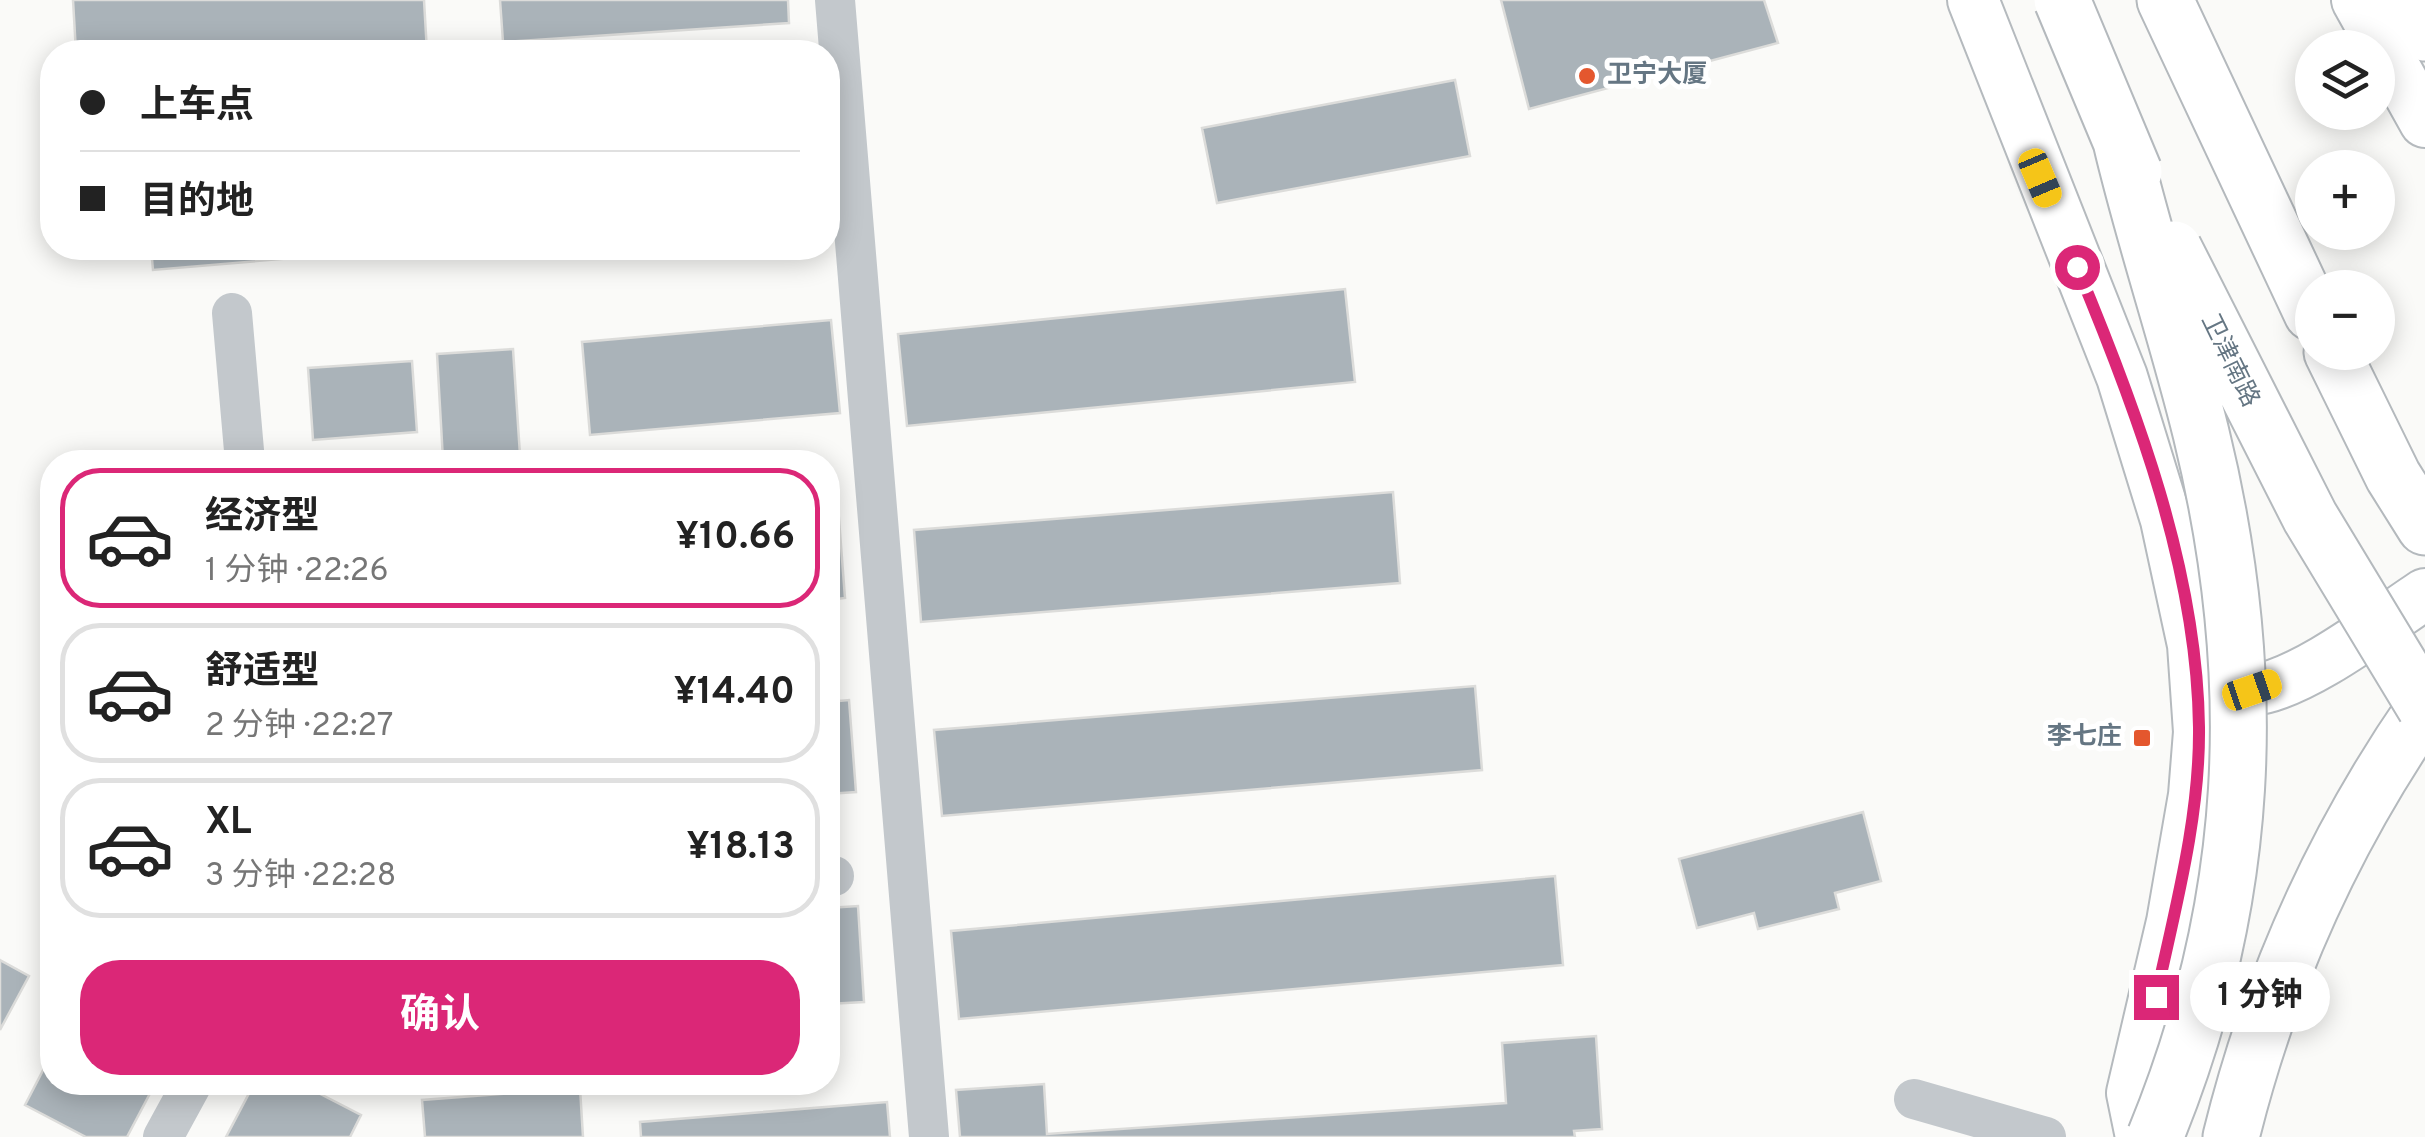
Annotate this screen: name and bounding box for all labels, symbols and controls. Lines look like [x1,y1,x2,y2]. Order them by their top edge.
map controls [2295,30,2395,370]
button: layers [2295,30,2395,130]
place label: 卫宁大厦 [1607,60,1707,92]
marker: 卫宁大厦 [1576,65,1598,87]
text: 上车点 [140,83,254,132]
car [2014,145,2066,211]
button: + [2295,150,2395,250]
text: 目的地 [140,179,254,228]
route start [2055,245,2100,290]
button: − [2295,270,2395,370]
street label: 卫津南路 [2193,309,2265,413]
icon: car [85,493,175,583]
text: 经济型 [205,494,319,543]
text: ¥10.66 [676,514,795,563]
text: 1 分钟 · 22:26 [205,552,389,592]
icon: car [85,648,175,738]
text: 舒适型 [205,649,319,698]
car [2219,666,2285,714]
text: ¥14.40 [674,669,795,718]
text: 2 分钟 · 22:27 [205,707,393,747]
place label: 李七庄 [2047,722,2122,754]
marker: 李七庄 [2131,727,2153,749]
text: XL [205,799,252,848]
icon: car [85,803,175,893]
text: ¥18.13 [686,824,795,873]
text: 3 分钟 · 22:28 [205,857,396,897]
button: 确认 [80,960,800,1075]
callout: 1 分钟 [2191,962,2331,1032]
route end [2134,975,2179,1020]
text: 1 分钟 [2218,977,2302,1017]

